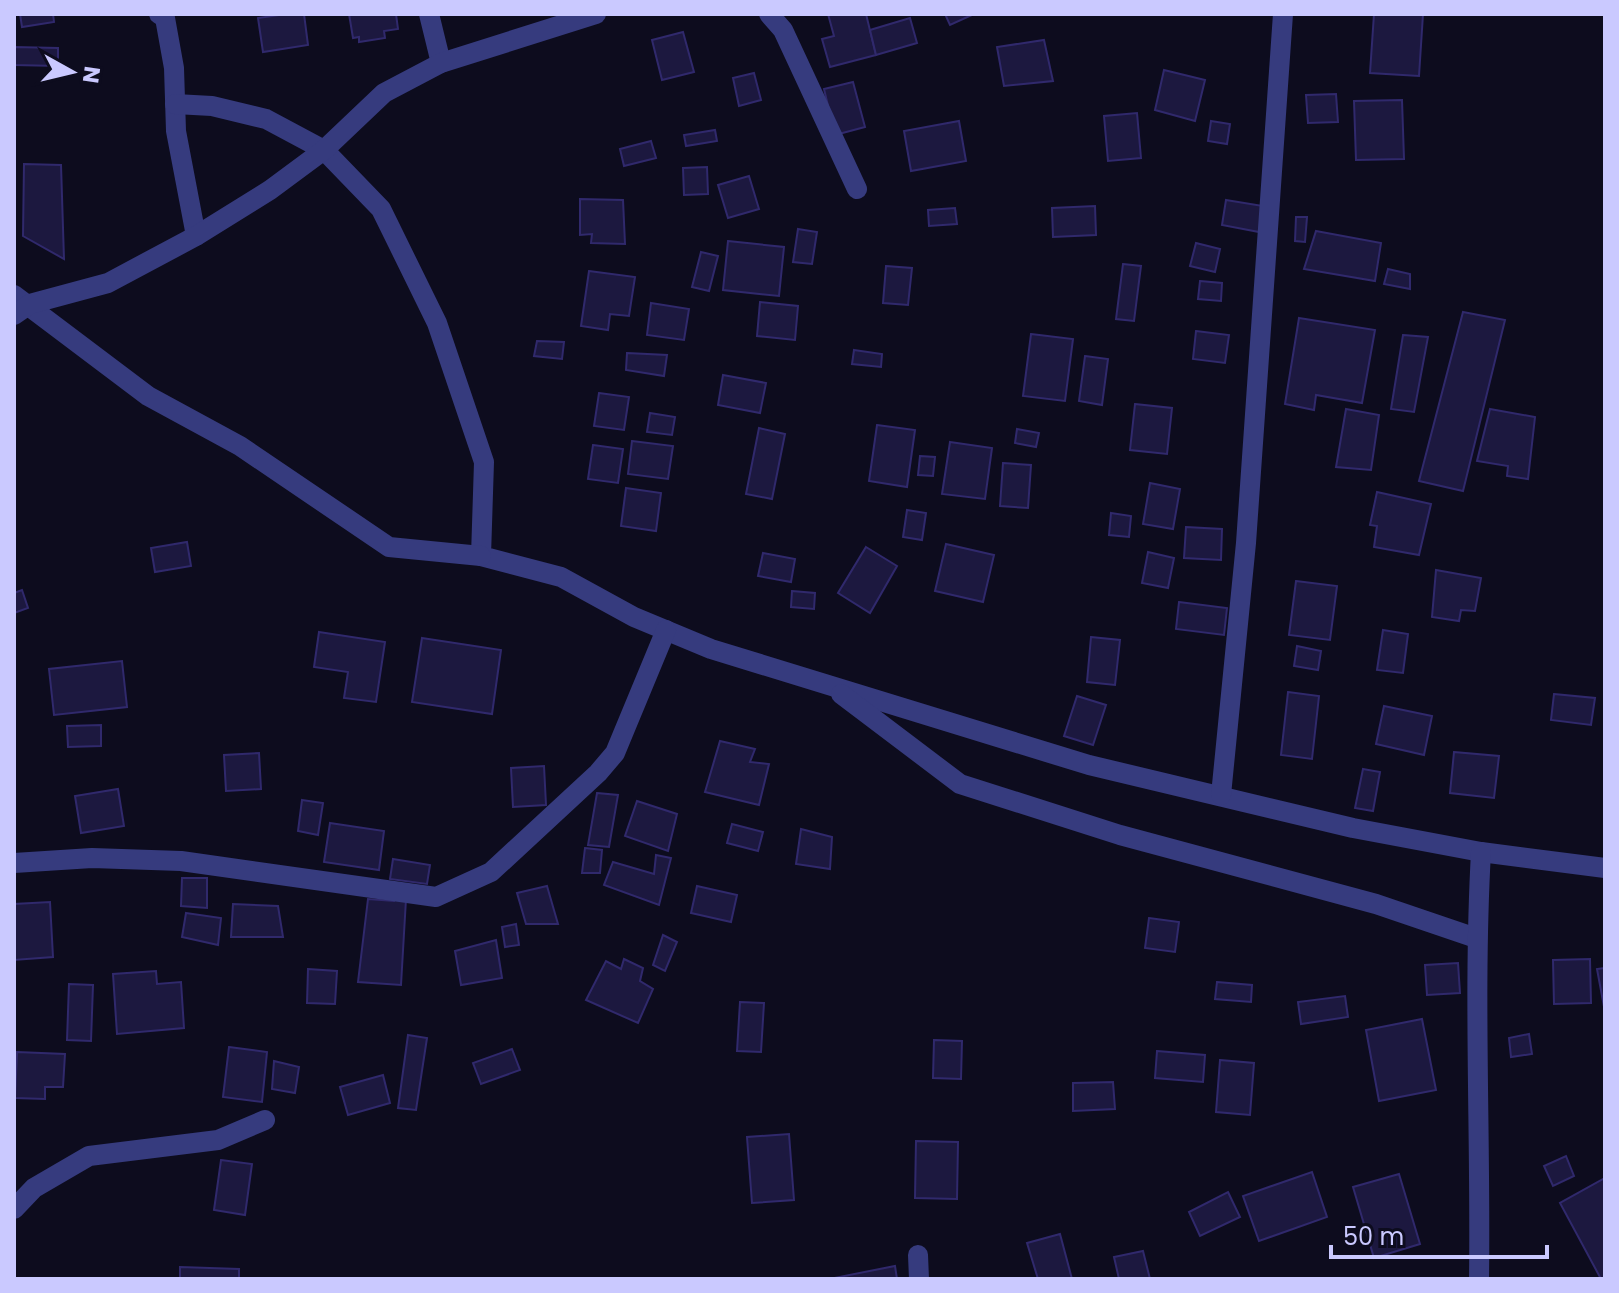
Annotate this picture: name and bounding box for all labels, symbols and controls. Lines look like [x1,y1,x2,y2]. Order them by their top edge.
north arrow [32,32,112,112]
text: N [75,64,108,85]
scale bar [1331,1209,1547,1259]
text: 50 m [1343,1220,1404,1253]

